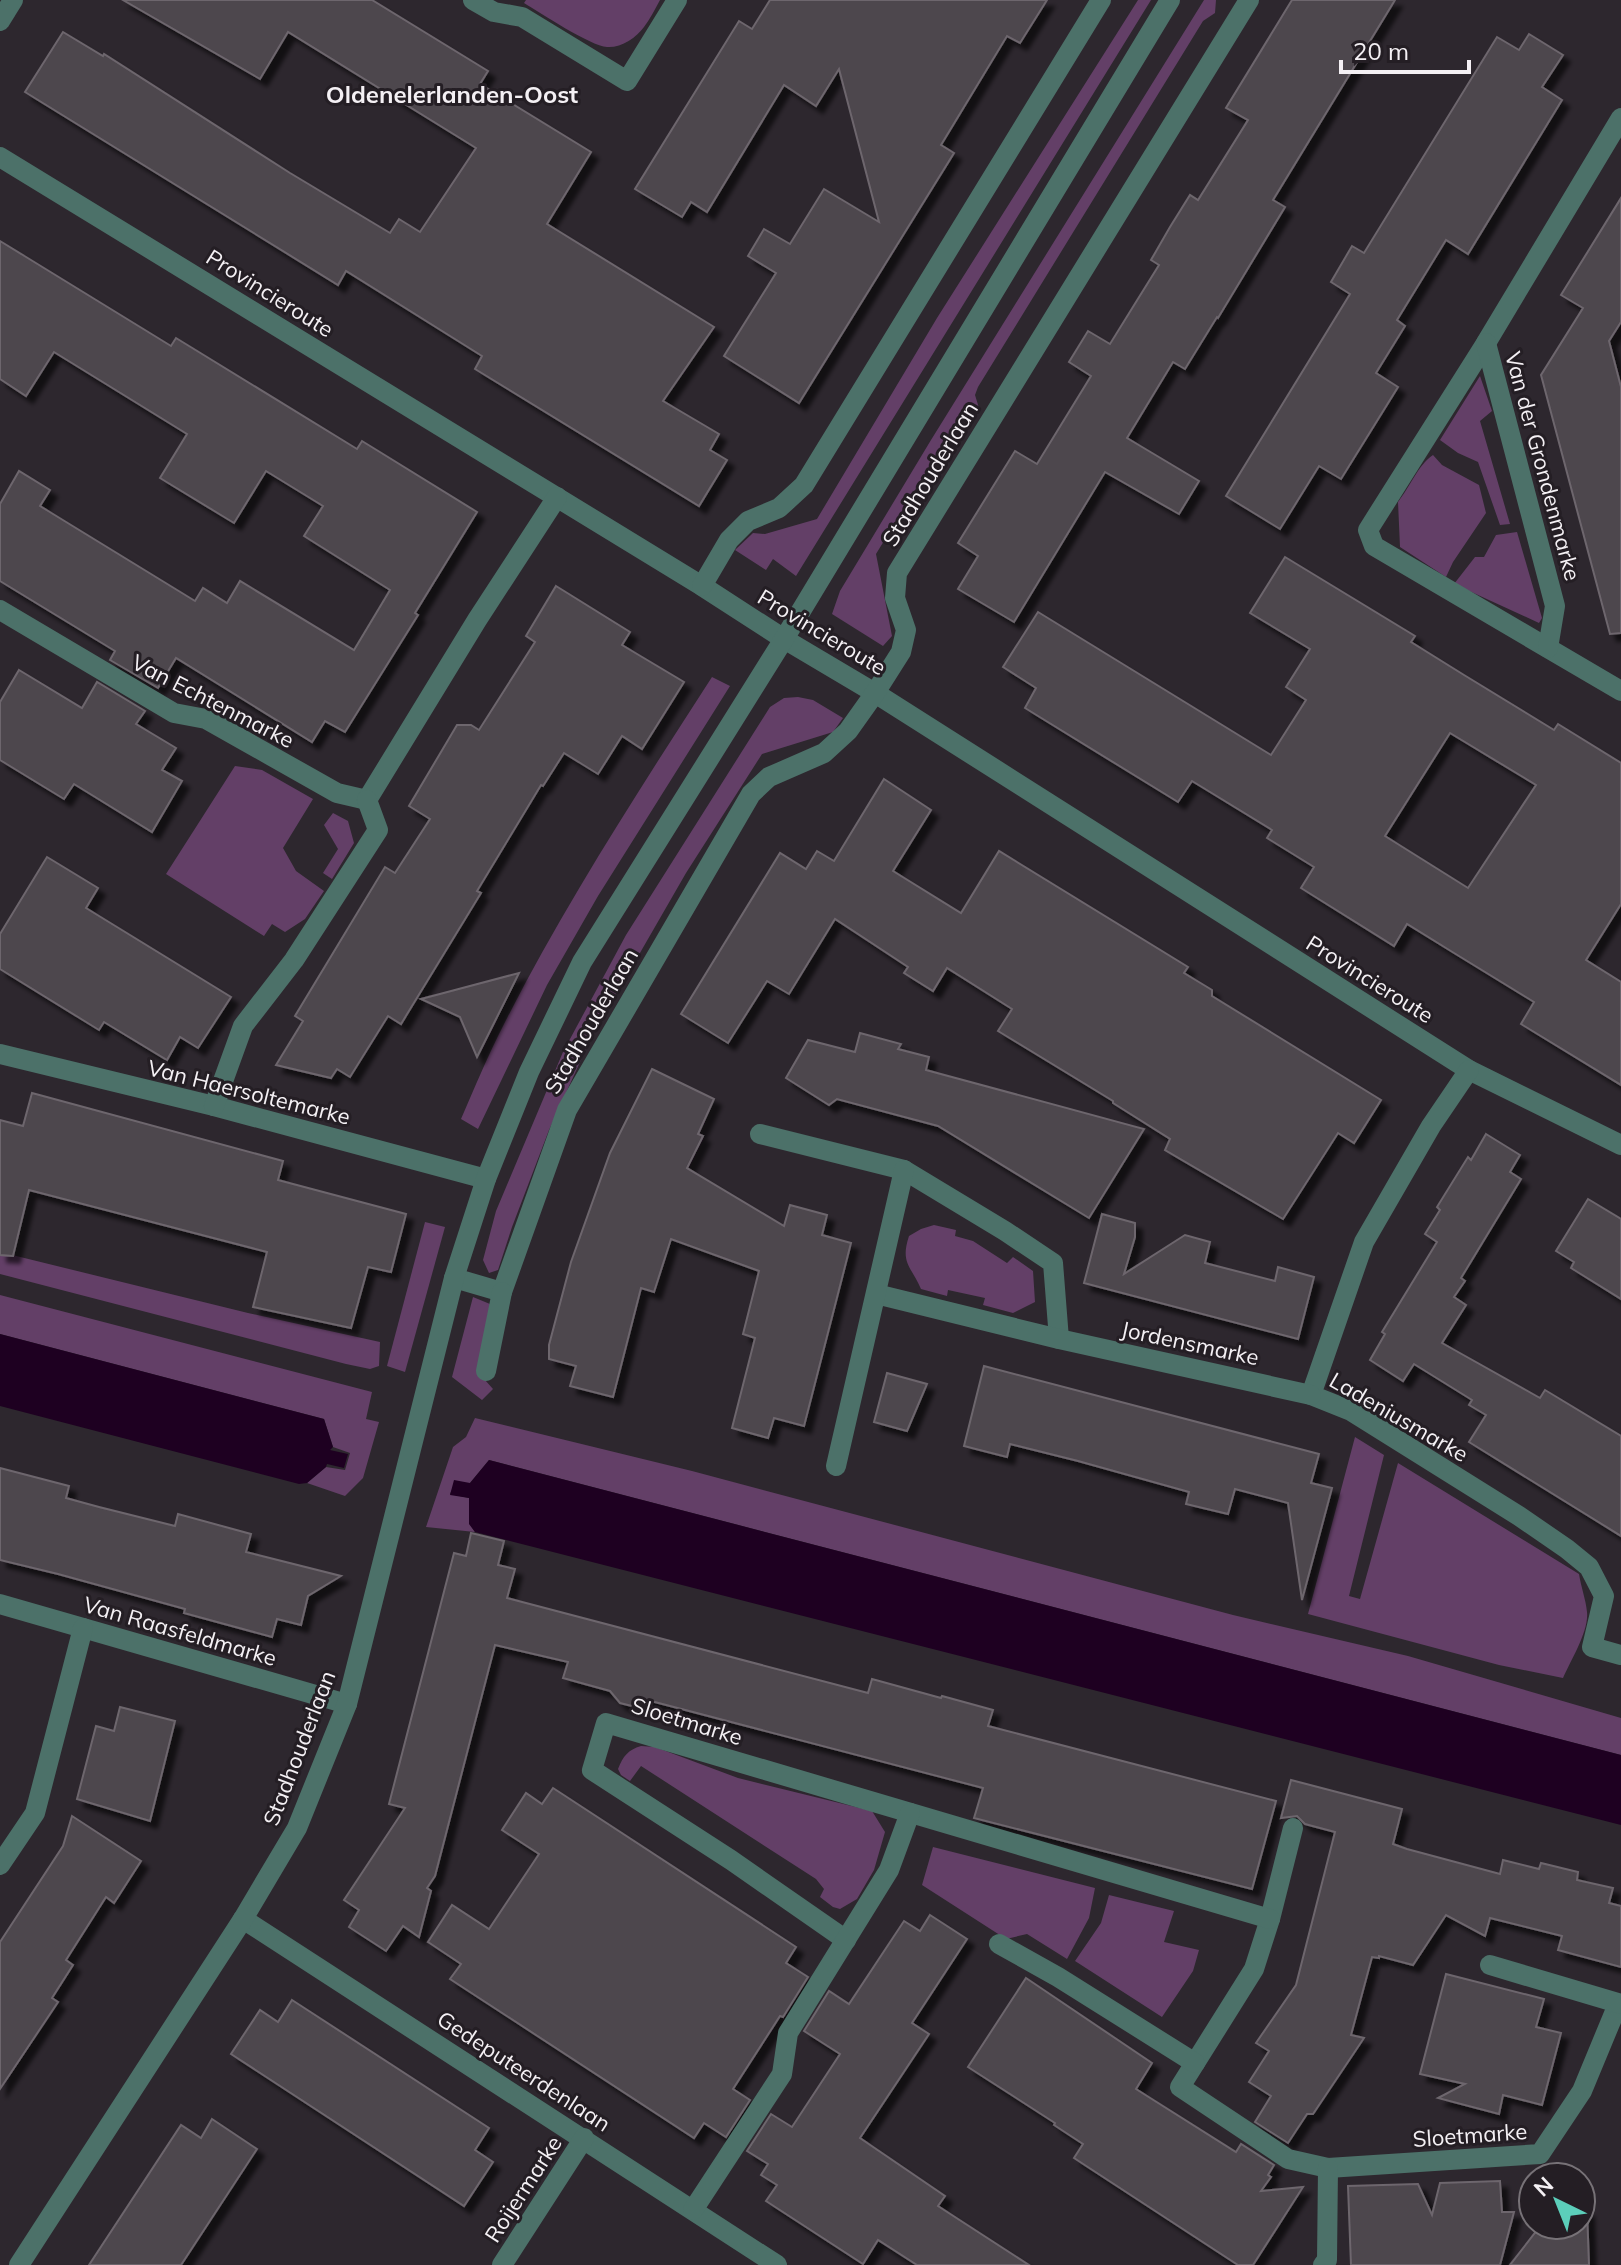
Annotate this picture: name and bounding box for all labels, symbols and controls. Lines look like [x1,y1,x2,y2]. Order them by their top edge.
scale bar [1341,24,1469,74]
text: 20 m [1353,36,1409,66]
district label: Oldenelerlanden-Oost [326,79,578,109]
street label: Provincieroute [201,243,339,343]
street label: Van der Grondenmarke [1499,348,1587,584]
street label: Stadhouderlaan [876,397,984,551]
street label: Provincieroute [753,583,891,681]
street label: Van Echtenmarke [127,648,299,754]
street label: Provincieroute [1301,929,1439,1029]
street label: Stadhouderlaan [538,943,644,1099]
street label: Van Haersoltemarke [145,1053,353,1131]
street label: Jordensmarke [1119,1315,1261,1371]
street label: Ladeniusmarke [1325,1366,1473,1468]
street label: Van Raasfeldmarke [80,1590,280,1672]
street label: Stadhouderlaan [257,1667,341,1829]
street label: Sloetmarke [628,1691,746,1751]
street label: Gedeputeerdenlaan [432,2005,616,2137]
street label: Sloetmarke [1412,2117,1528,2153]
street label: Roijermarke [478,2130,568,2248]
north arrow [1517,2161,1597,2241]
text: N [1528,2170,1559,2202]

